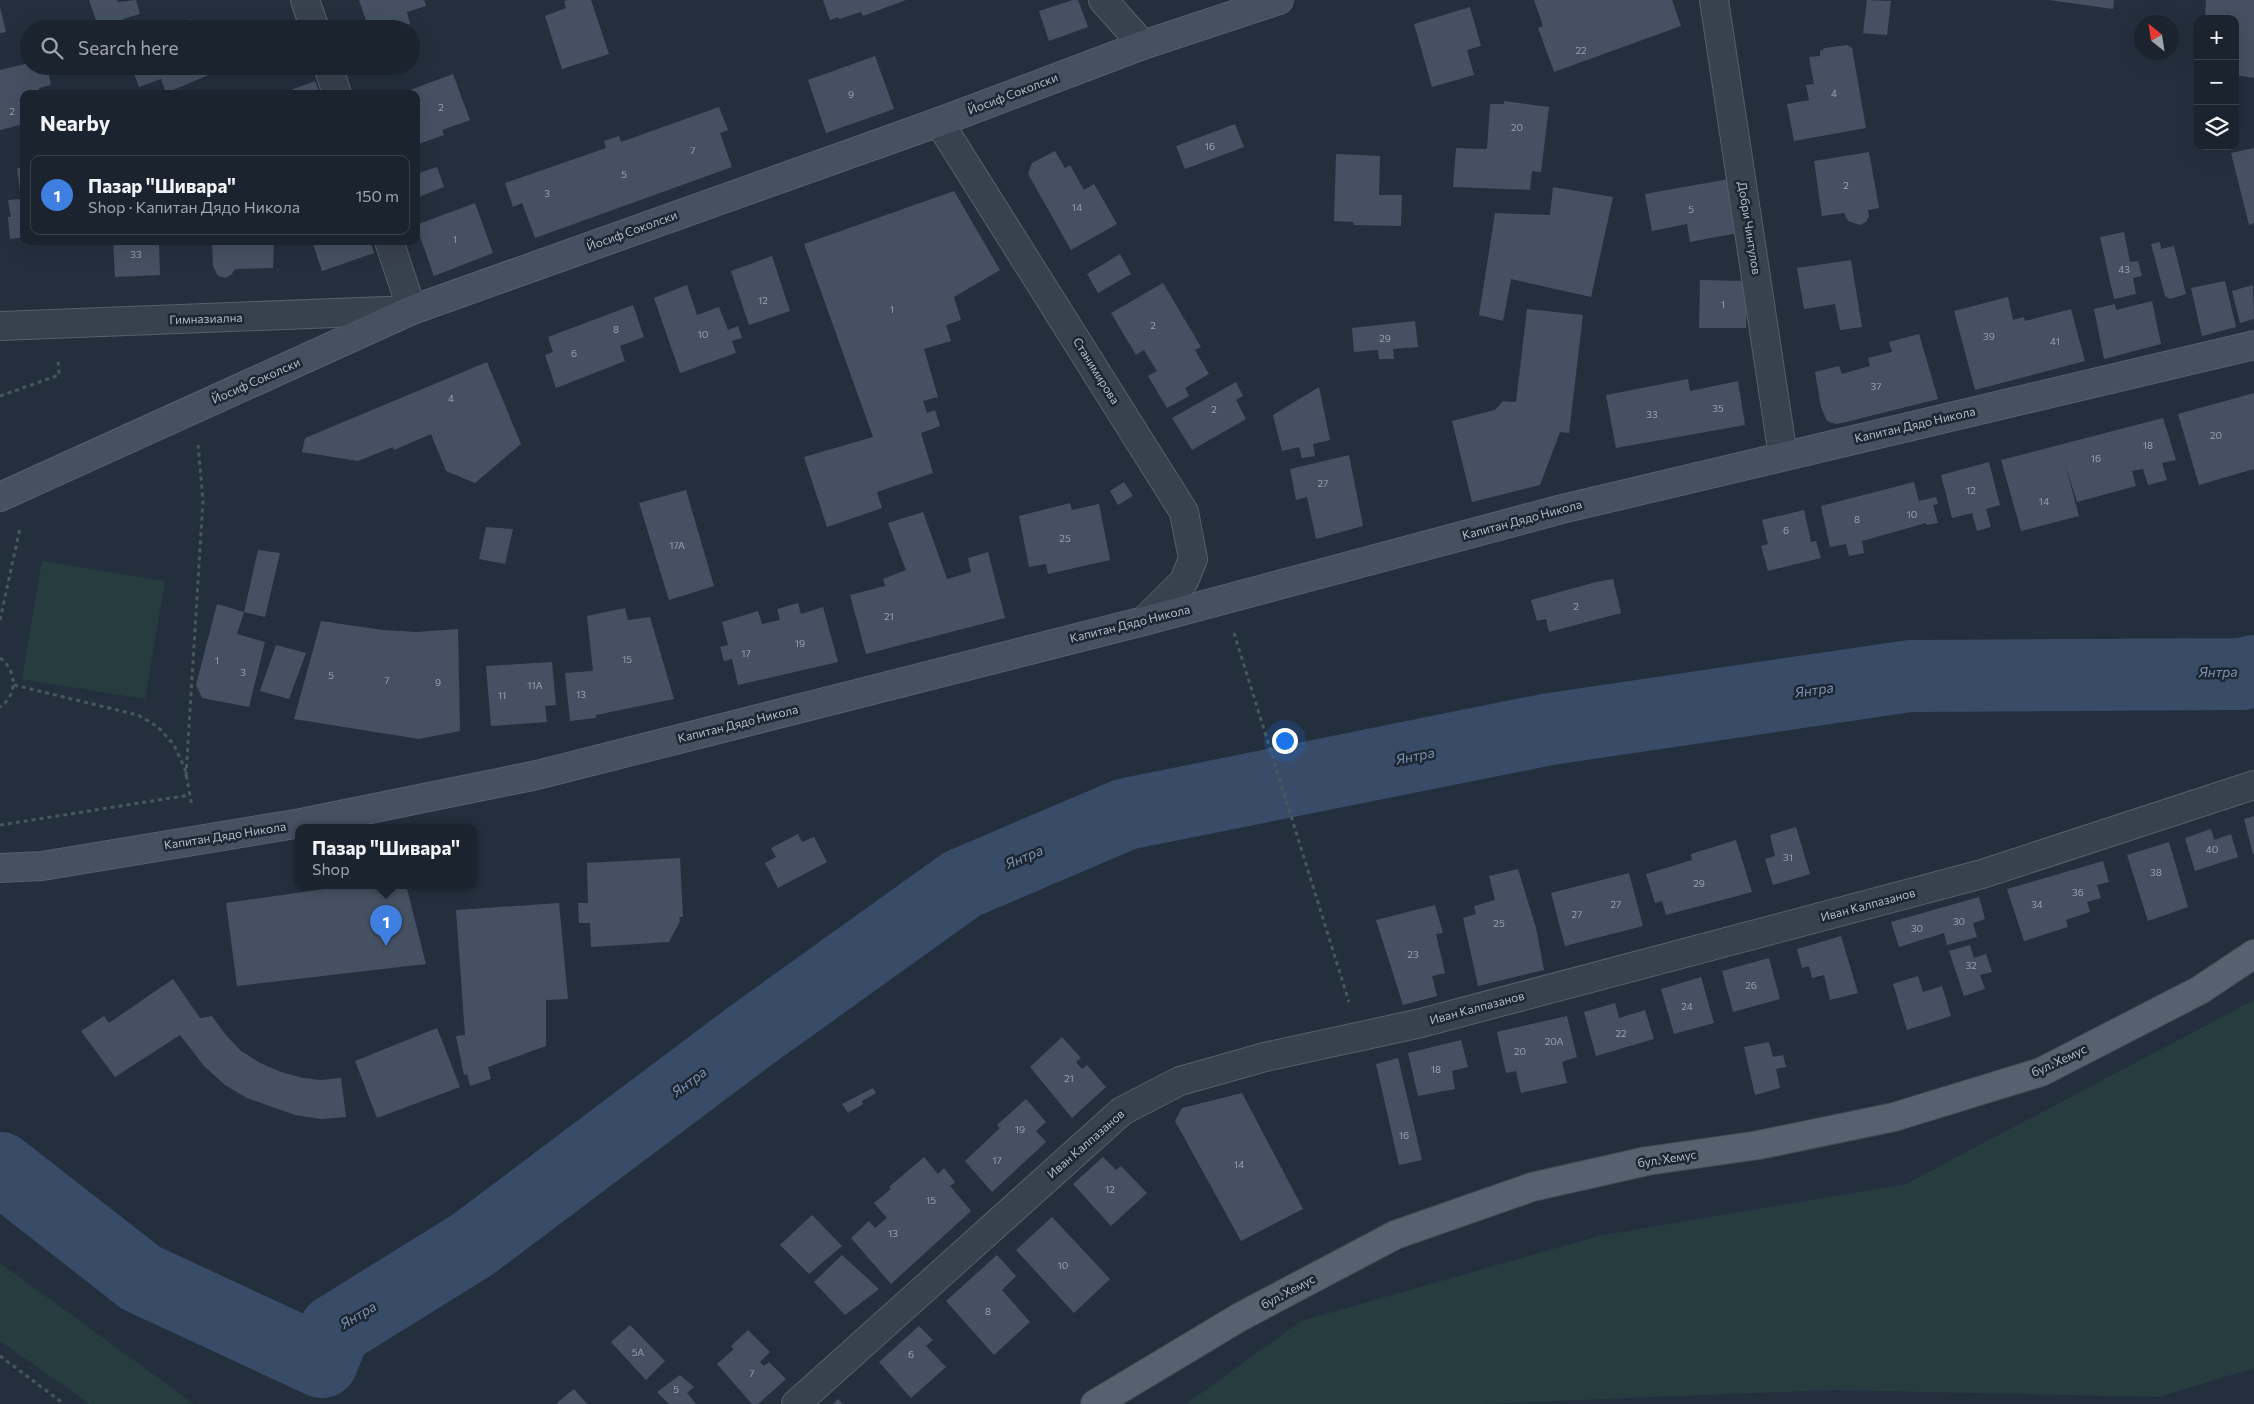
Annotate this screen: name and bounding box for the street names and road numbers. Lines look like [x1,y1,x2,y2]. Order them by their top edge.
street label: Йосиф Соколски [966,69,1060,117]
street label: Добри Чинтулов [1736,180,1764,275]
street label: Йосиф Соколски [584,207,679,253]
street label: Гимназиална [169,310,243,326]
street label: Станимирова [1071,335,1123,406]
street label: Йосиф Соколски [209,354,302,406]
street label: Капитан Дядо Никола [1853,403,1976,445]
street label: Капитан Дядо Никола [1460,496,1583,542]
street label: Капитан Дядо Никола [1068,601,1191,645]
street label: Капитан Дядо Никола [676,701,799,745]
street label: Капитан Дядо Никола [163,818,287,852]
street label: Иван Калпазанов [1819,885,1917,923]
street label: Иван Калпазанов [1428,988,1526,1026]
street label: бул. Хемус [2029,1041,2089,1079]
street label: Иван Калпазанов [1044,1106,1127,1180]
street label: бул. Хемус [1636,1146,1697,1170]
street label: бул. Хемус [1258,1271,1317,1311]

